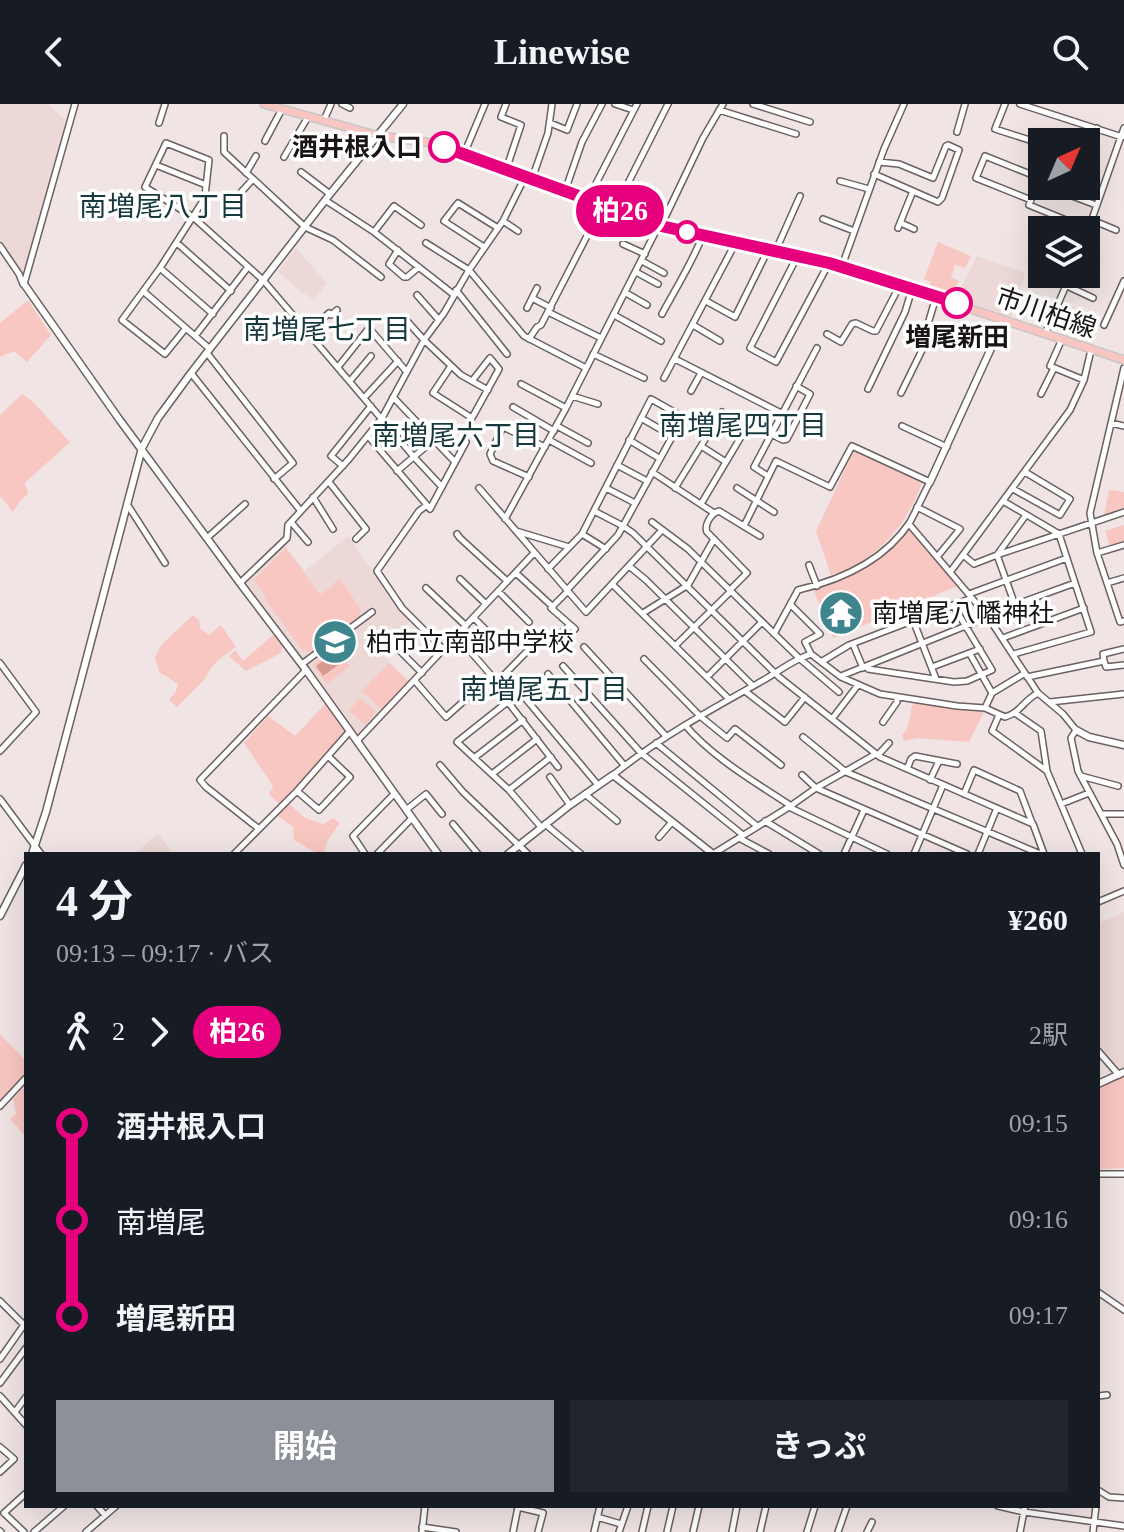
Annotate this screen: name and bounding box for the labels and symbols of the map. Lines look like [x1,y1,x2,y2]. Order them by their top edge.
north arrow [1028,128,1100,200]
marker: 酒井根入口 [429,132,459,162]
place label: 酒井根入口 [292,133,422,162]
line badge: 柏26 [574,185,666,237]
district label: 南増尾八丁目 [79,191,247,222]
unlabelled marker [676,221,698,243]
street label: 市川柏線 [992,282,1100,344]
marker: 増尾新田 [942,288,972,318]
district label: 南増尾七丁目 [243,314,411,345]
place label: 増尾新田 [905,323,1009,352]
district label: 南増尾四丁目 [659,410,827,441]
district label: 南増尾六丁目 [372,420,540,451]
temple icon: 南増尾八幡神社 [817,589,865,637]
place label: 南増尾八幡神社 [872,599,1054,628]
school or university icon: 柏市立南部中学校 [311,618,359,666]
place label: 柏市立南部中学校 [366,628,574,657]
district label: 南増尾五丁目 [460,674,628,705]

